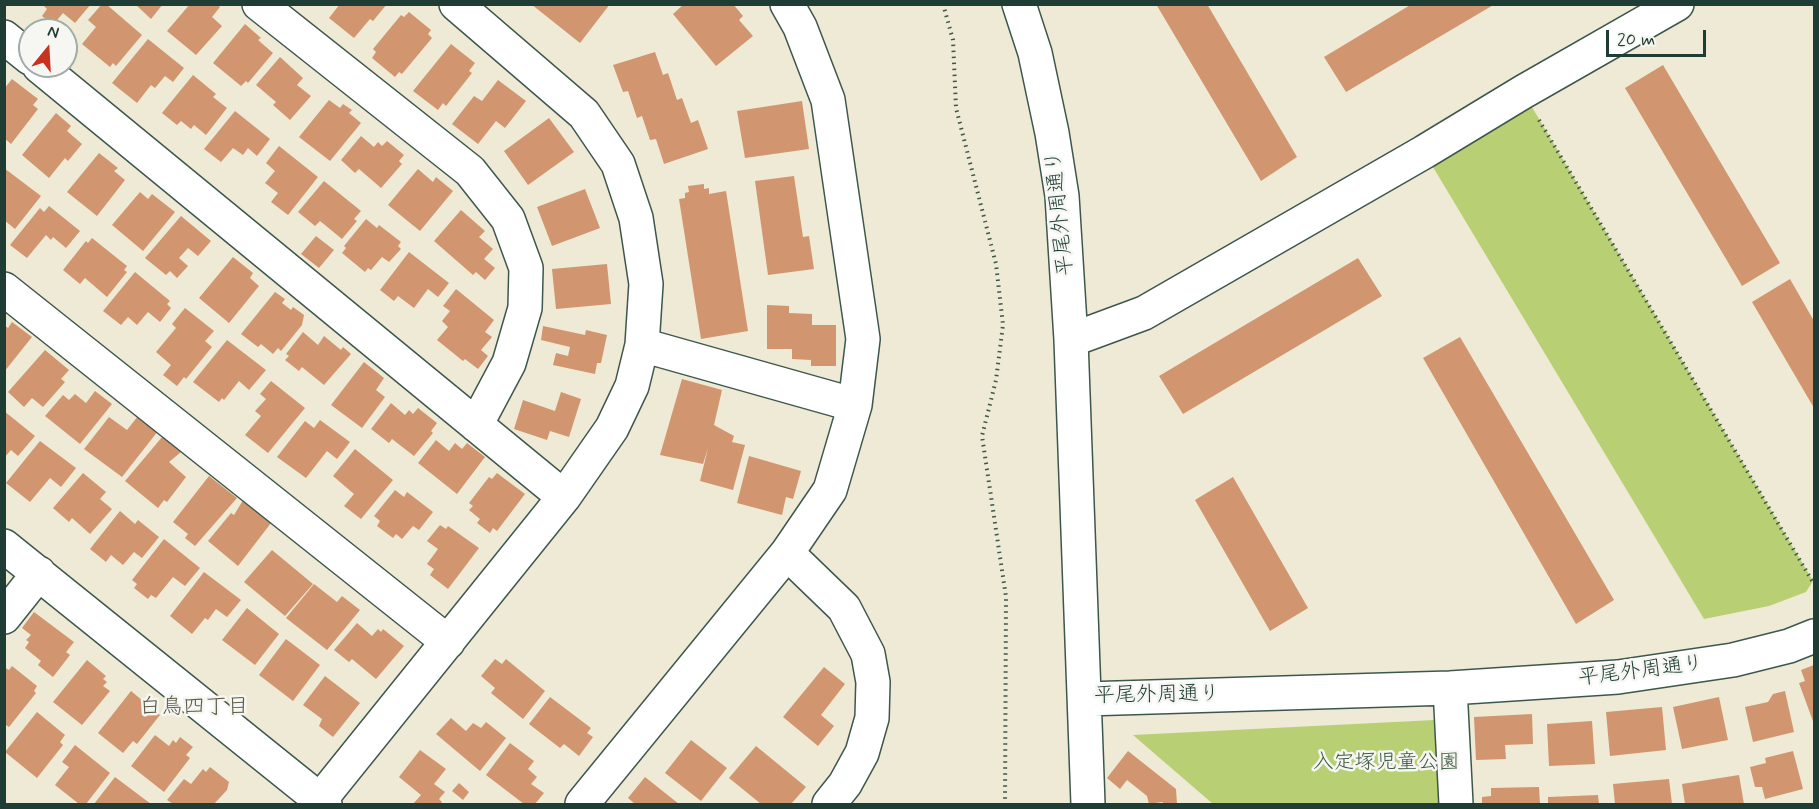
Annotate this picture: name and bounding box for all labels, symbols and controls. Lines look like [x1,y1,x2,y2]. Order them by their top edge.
north arrow [18,18,78,78]
scale bar [1609,18,1710,56]
text: N [45,21,61,44]
text: 20 m [1617,28,1655,52]
street label: 平尾外周通り [1042,149,1080,277]
street label: 平尾外周通り [1577,652,1705,692]
street label: 平尾外周通り [1094,682,1220,710]
district label: 白鳥四丁目 [139,695,249,721]
park label: 入定塚児童公園 [1313,751,1459,777]

